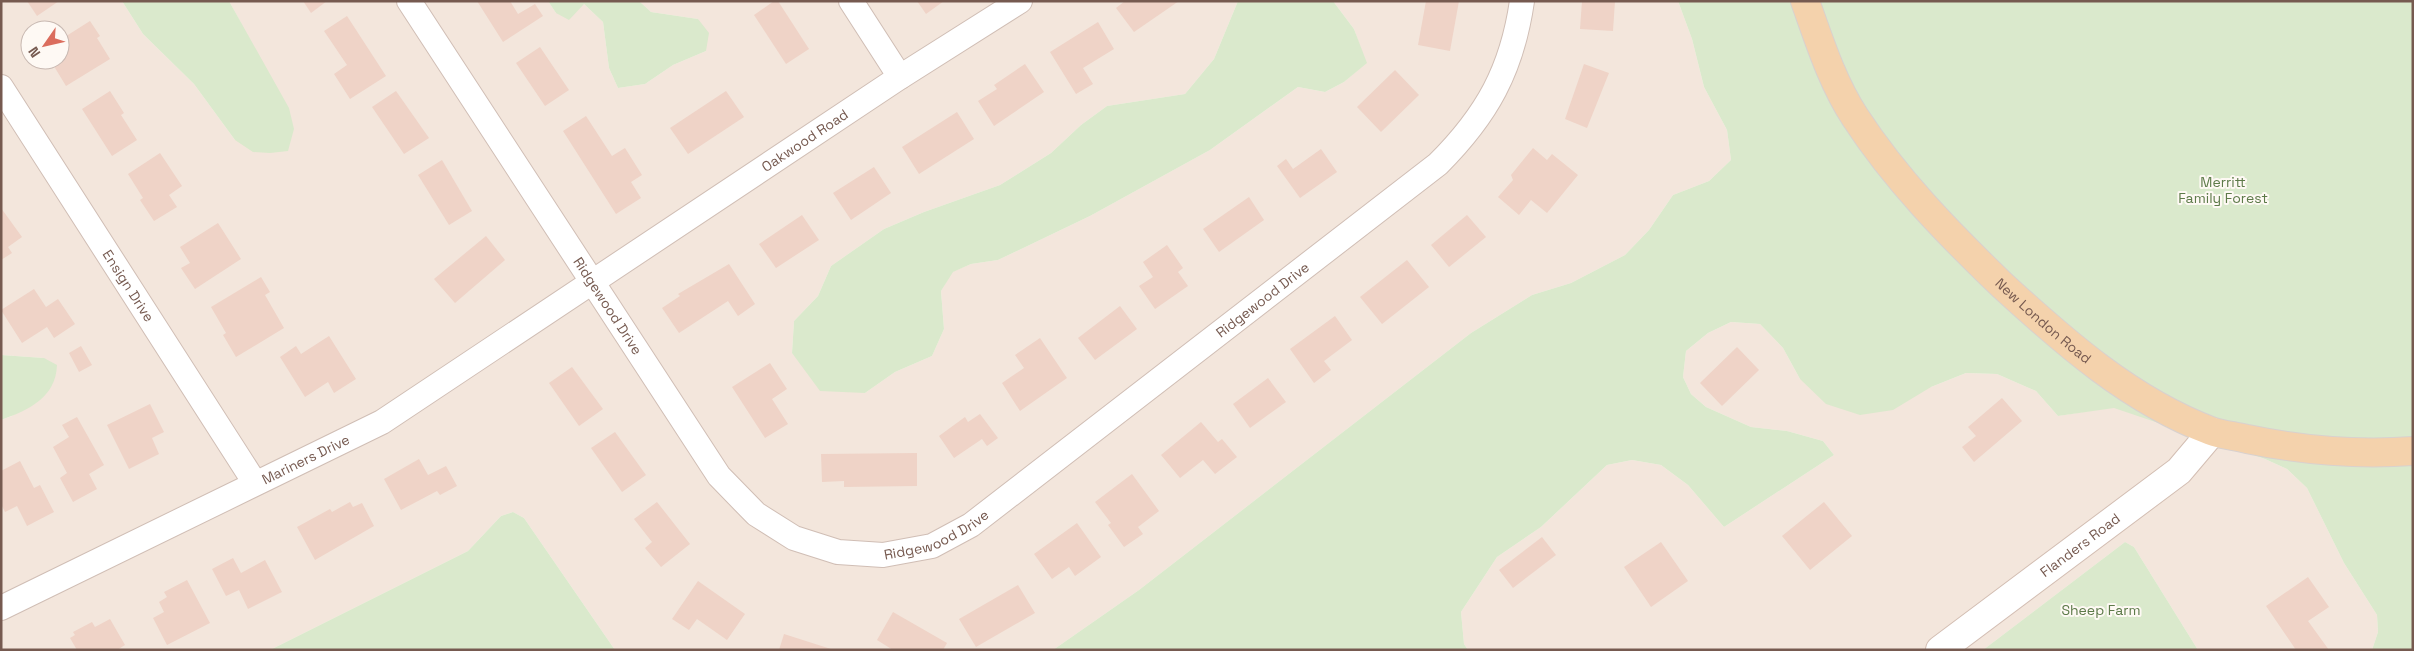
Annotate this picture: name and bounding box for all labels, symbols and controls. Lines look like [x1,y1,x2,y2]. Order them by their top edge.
north arrow [20,20,70,70]
text: N [24,43,44,61]
street label: Oakwood Road [758,105,852,176]
park label: Merritt Family Forest [2178,173,2268,207]
street label: Ensign Drive [99,246,158,325]
street label: Ridgewood Drive [570,254,646,358]
street label: Ridgewood Drive [1212,258,1313,341]
street label: New London Road [1991,274,2095,367]
street label: Mariners Drive [259,430,353,488]
street label: Ridgewood Drive [882,506,992,564]
street label: Flanders Road [2036,509,2124,581]
park label: Sheep Farm [2061,601,2141,619]

